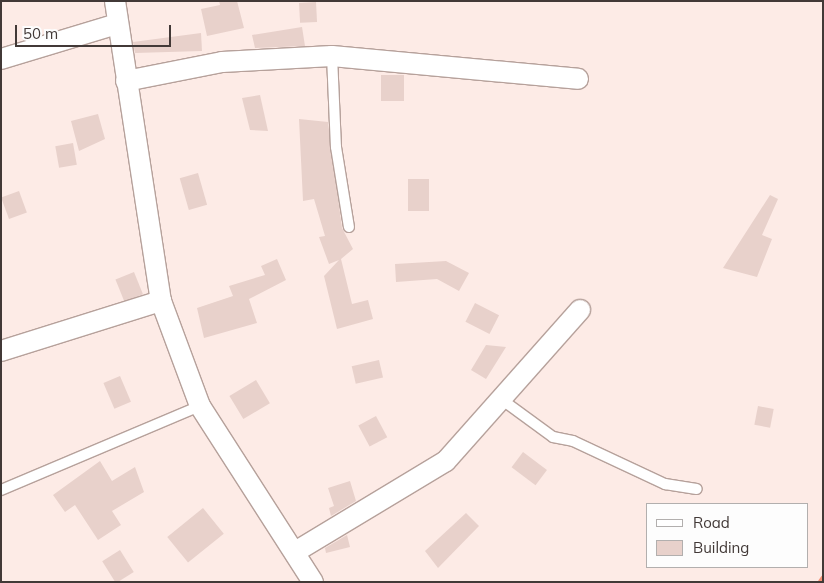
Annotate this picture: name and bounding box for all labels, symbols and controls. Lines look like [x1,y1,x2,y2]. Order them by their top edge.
scale bar [18,15,174,47]
text: 50 m [23,24,58,43]
legend [646,503,809,568]
text: Road [693,513,730,532]
text: Building [693,538,749,557]

